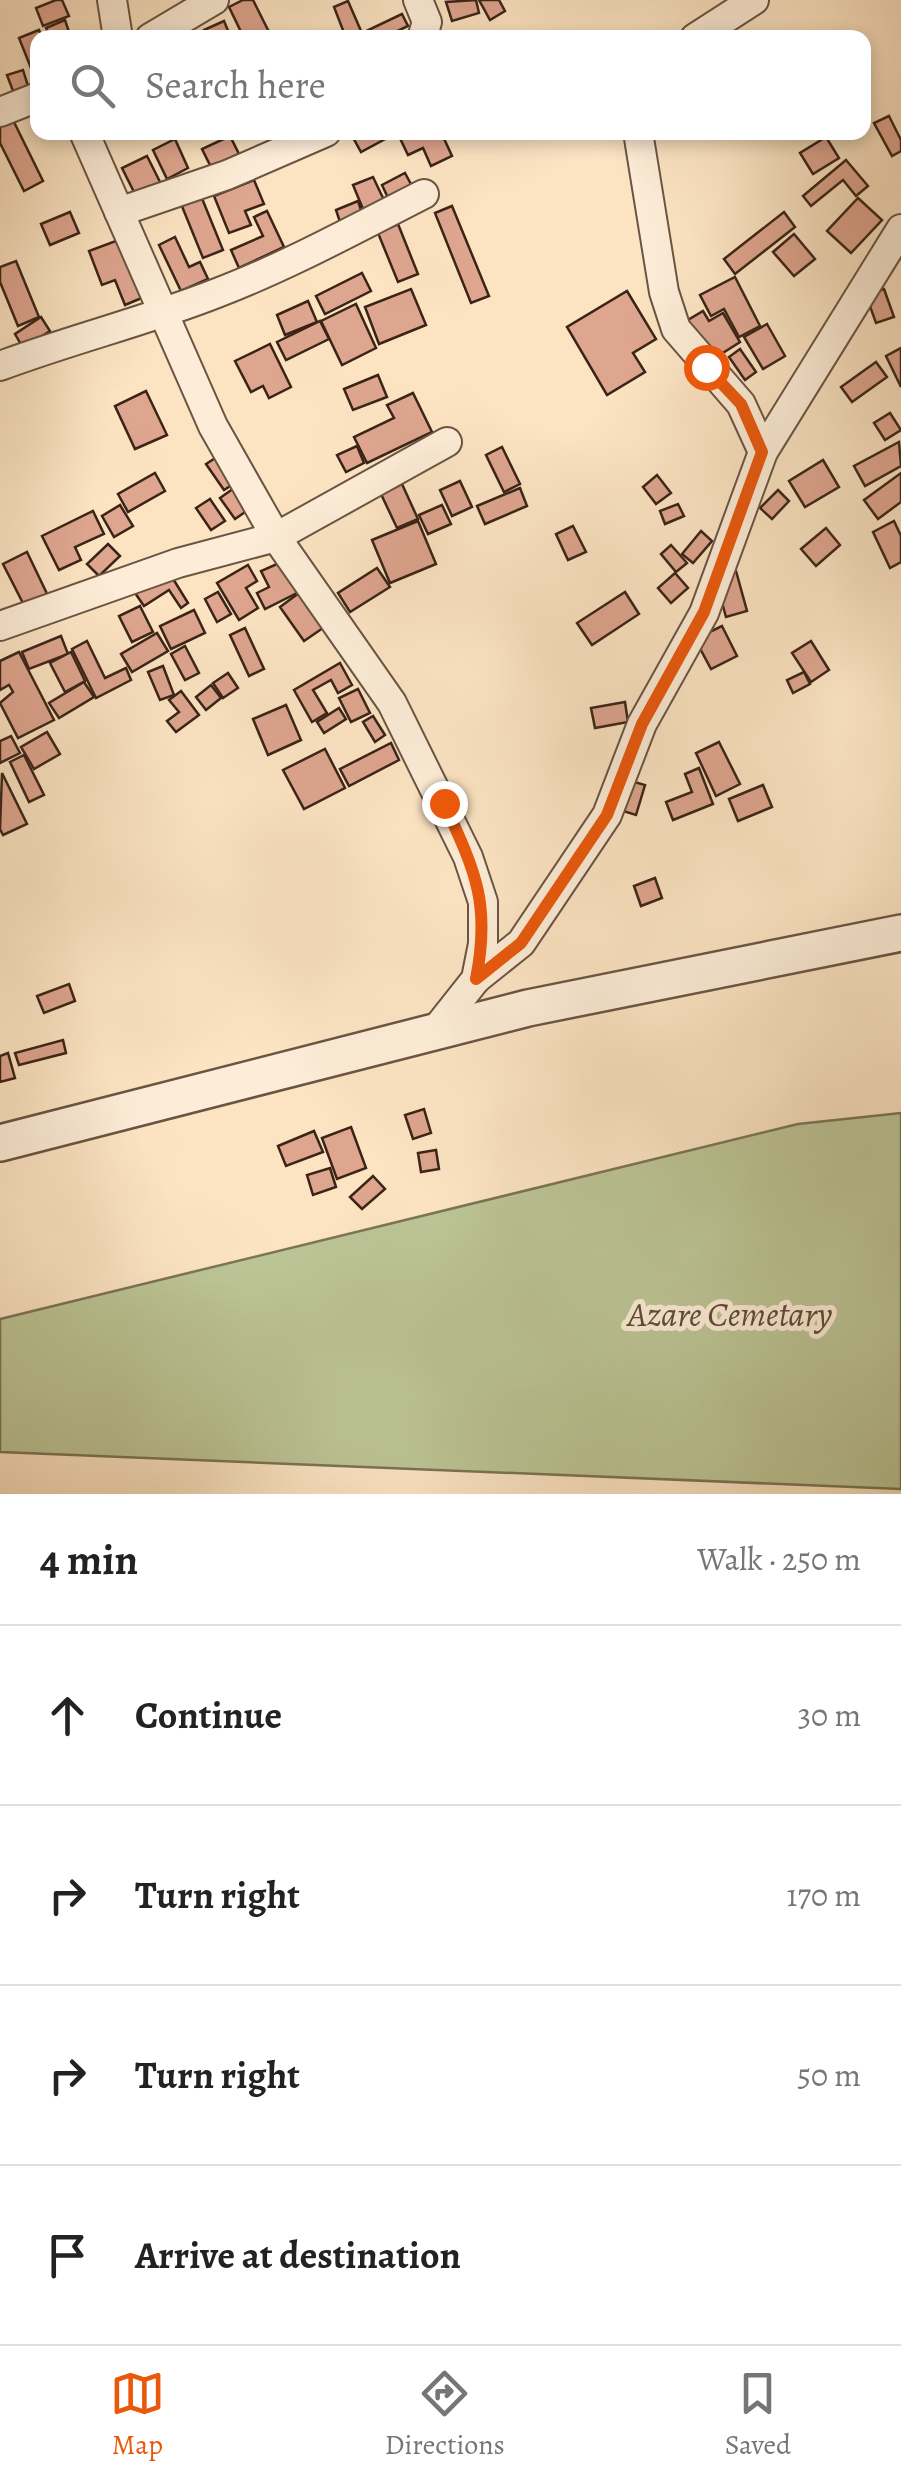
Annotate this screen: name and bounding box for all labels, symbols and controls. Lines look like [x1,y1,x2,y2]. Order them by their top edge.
search box [30,30,871,140]
icon: search [65,58,120,113]
text: Search here [145,59,326,111]
route start [684,345,730,391]
route end [422,781,468,827]
park label: Azare Cemetary [626,1290,832,1338]
text: 4 min [40,1531,138,1588]
text: Walk · 250 m [697,1537,861,1581]
icon: ahead [40,1688,95,1743]
text: Continue [135,1689,282,1741]
text: 30 m [798,1693,861,1737]
icon: right [40,1868,95,1923]
text: Turn right [135,1869,300,1921]
text: 170 m [787,1873,861,1917]
icon: right [40,2048,95,2103]
text: Turn right [135,2049,300,2101]
text: 50 m [797,2053,861,2097]
icon: arrive [40,2228,95,2283]
text: Arrive at destination [135,2229,461,2281]
tab: Map [110,2366,165,2464]
tab: Directions [385,2366,505,2464]
tab: Saved [725,2366,791,2464]

